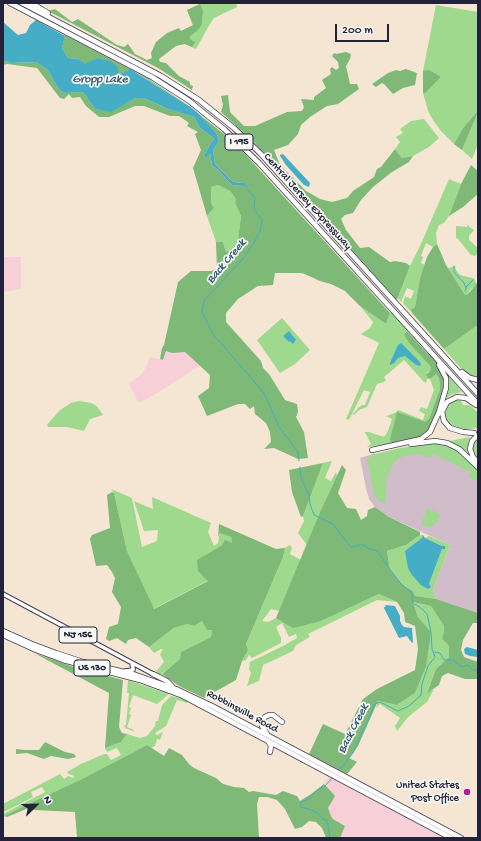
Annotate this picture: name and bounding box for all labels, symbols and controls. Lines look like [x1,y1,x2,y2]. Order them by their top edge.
scale bar [337,16,391,42]
text: 200 m [342,24,373,38]
water label: Gropp Lake [72,73,128,87]
road number: I 195 [225,134,253,150]
street label: Central Jersey Expressway [260,151,354,253]
water label: Back Creek [204,237,250,287]
road number: NJ 156 [59,627,97,643]
road number: US 130 [74,660,110,676]
street label: Robbinsville Road [204,688,280,736]
water label: Back Creek [335,702,373,756]
place label: United States Post Office [396,779,459,805]
north arrow [16,785,56,825]
marker: United States Post Office [462,787,472,797]
text: N [40,795,54,806]

